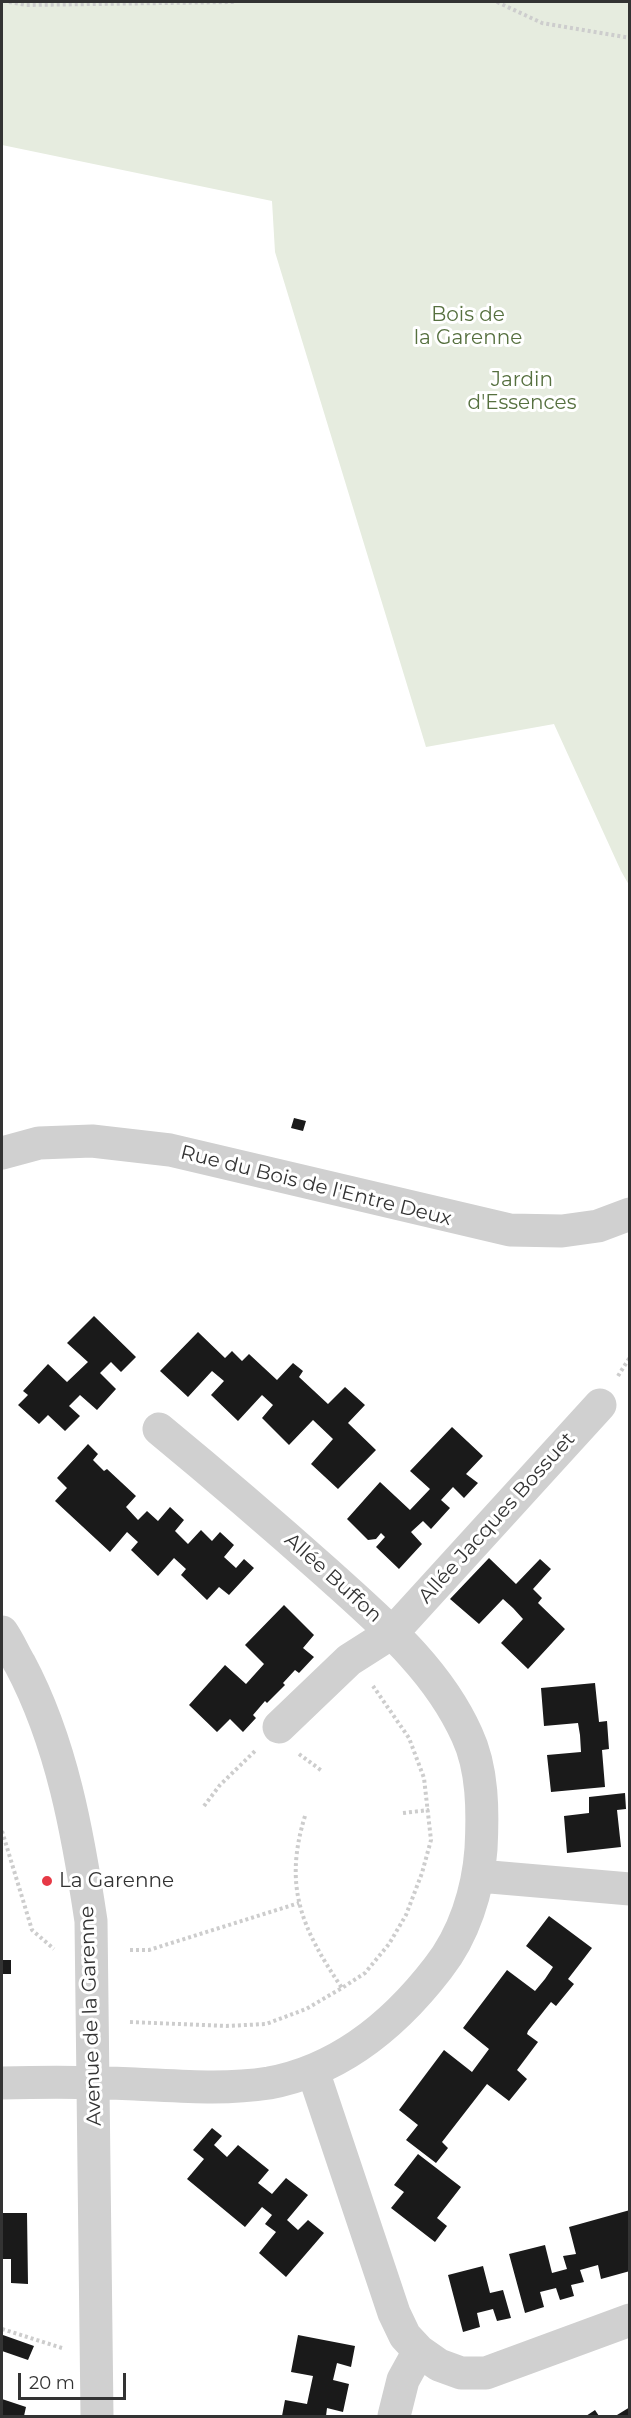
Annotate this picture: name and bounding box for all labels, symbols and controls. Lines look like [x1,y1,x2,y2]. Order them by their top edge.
park label: Bois de la Garenne [414,303,522,350]
park label: Jardin d'Essences [468,368,576,415]
street label: Rue du Bois de l'Entre Deux [178,1141,454,1231]
street label: Allée Jacques Bossuet [414,1427,580,1609]
street label: Allée Buffon [279,1528,387,1628]
place label: La Garenne [59,1869,174,1893]
marker: La Garenne [40,1874,54,1888]
street label: Avenue de la Garenne [75,1906,107,2126]
scale bar [21,2361,129,2399]
text: 20 m [29,2372,75,2394]

